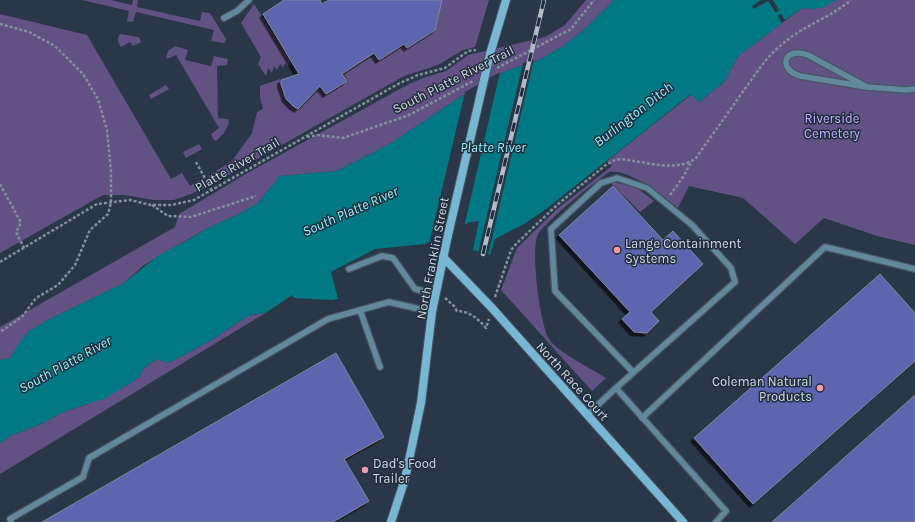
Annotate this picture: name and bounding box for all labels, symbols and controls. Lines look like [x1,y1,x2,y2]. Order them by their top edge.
street label: South Platte River Trail [390,42,516,117]
water label: Burlington Ditch [590,78,676,150]
park label: Riverside Cemetery [804,111,860,141]
street label: Platte River Trail [192,134,282,195]
water label: Platte River [460,139,527,156]
water label: South Platte River [300,182,402,240]
street label: North Franklin Street [413,195,452,321]
place label: Lange Containment Systems [625,236,742,266]
marker: Lange Containment Systems [612,245,622,255]
water label: South Platte River [16,331,115,397]
street label: North Race Court [533,339,612,424]
place label: Coleman Natural Products [712,374,812,404]
marker: Coleman Natural Products [815,383,825,393]
place label: Dad's Food Trailer [373,456,436,486]
marker: Dad's Food Trailer [360,465,370,475]

